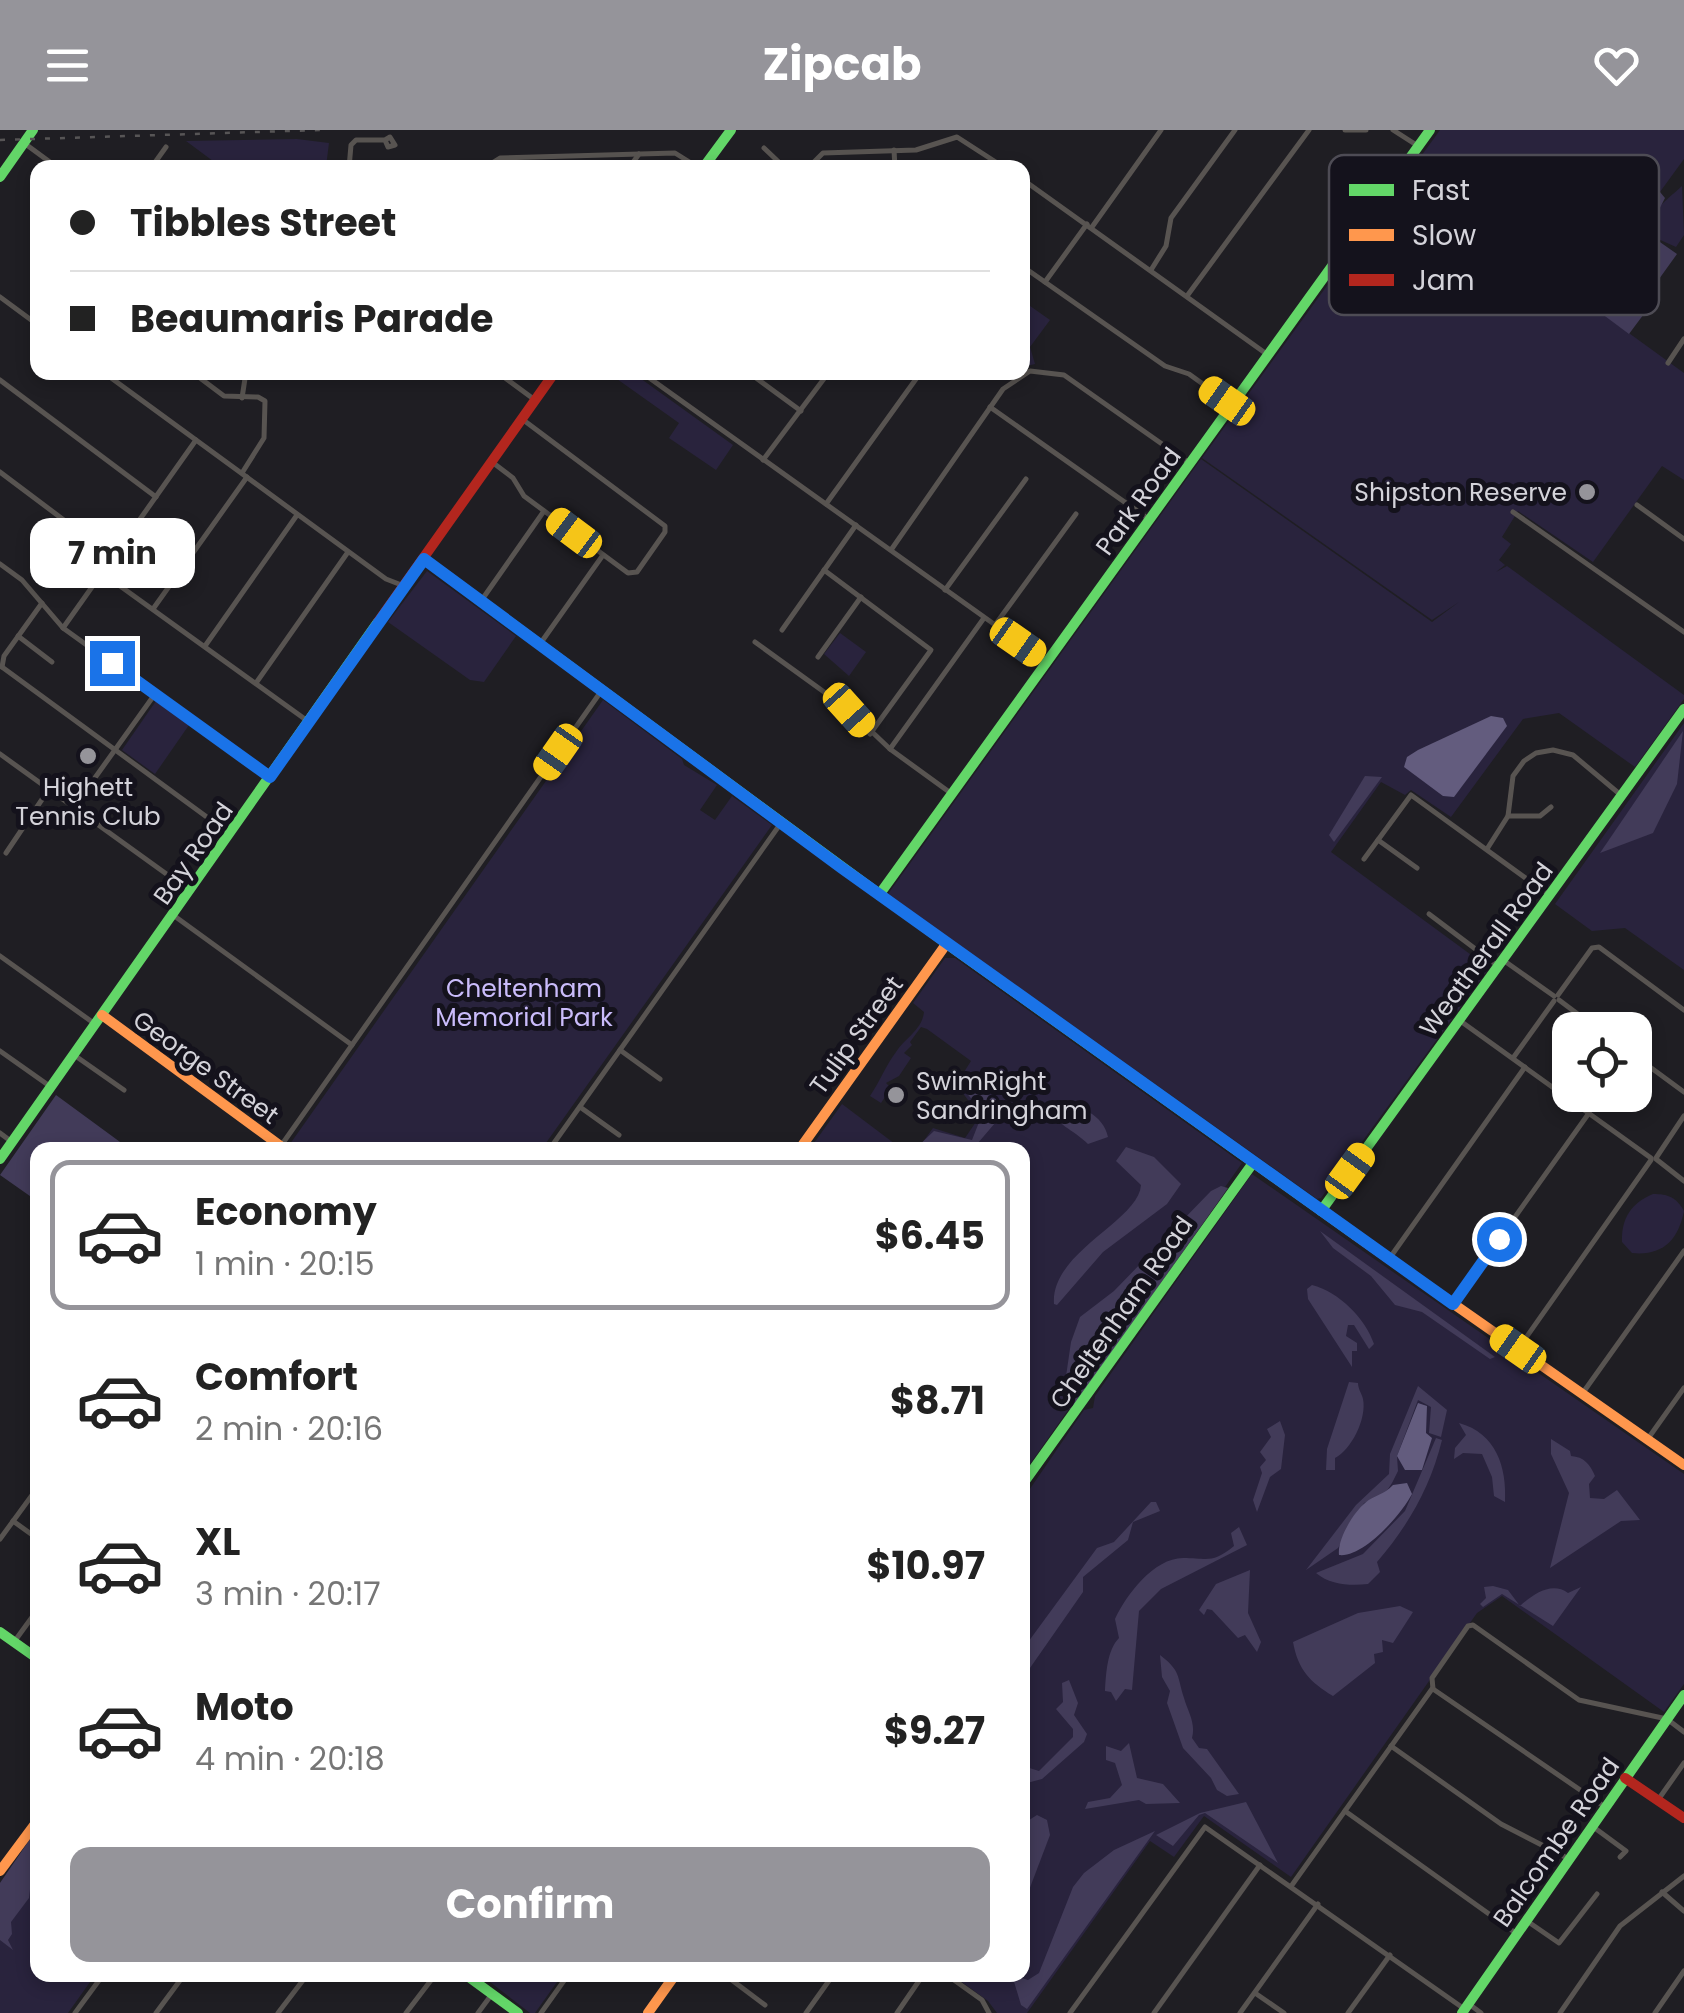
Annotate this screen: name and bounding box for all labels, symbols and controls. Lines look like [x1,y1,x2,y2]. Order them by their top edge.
text: Zipcab [763,33,922,96]
icon: menu [40,38,95,93]
icon: heart [1589,38,1644,93]
legend [1329,155,1659,315]
text: Fast [1412,171,1470,210]
text: Tibbles Street [130,196,396,249]
text: Slow [1412,216,1476,255]
text: Jam [1412,261,1475,300]
text: Beaumaris Parade [130,292,493,345]
car [1194,372,1260,430]
street label: Park Road [1087,440,1189,562]
place label: Shipston Reserve [1354,475,1567,510]
marker: Shipston Reserve [1576,481,1598,503]
car [541,503,607,563]
callout: 7 min [29,518,194,588]
text: 7 min [68,530,157,575]
car [985,613,1051,671]
route end [90,641,135,686]
car [818,678,880,742]
car [529,719,587,785]
marker: Highett Tennis Club [77,745,99,767]
place label: Highett Tennis Club [15,770,161,834]
street label: Bay Road [145,795,242,912]
street label: Weatherall Road [1411,855,1562,1044]
street label: Tulip Street [802,969,911,1102]
park label: Cheltenham Memorial Park [435,971,613,1035]
street label: George Street [126,1003,286,1132]
map controls [1552,1012,1652,1112]
button: locate [1552,1012,1652,1112]
place label: SwimRight Sandringham [916,1064,1088,1128]
marker: SwimRight Sandringham [885,1084,907,1106]
car [1320,1138,1380,1204]
text: Economy [195,1185,377,1238]
icon: car [75,1190,165,1280]
text: $6.45 [875,1209,985,1262]
street label: Cheltenham Road [1042,1209,1201,1416]
route start [1477,1217,1522,1262]
text: 1 min · 20:15 [195,1241,375,1286]
car [1485,1320,1551,1378]
text: Comfort [195,1350,358,1403]
icon: car [75,1355,165,1445]
text: $8.71 [890,1374,985,1427]
text: 2 min · 20:16 [195,1406,383,1451]
text: XL [195,1515,240,1568]
icon: car [75,1520,165,1610]
text: $10.97 [867,1539,985,1592]
text: 3 min · 20:17 [195,1571,381,1616]
text: Moto [195,1680,294,1733]
icon: car [75,1685,165,1775]
text: $9.27 [884,1704,985,1757]
text: 4 min · 20:18 [195,1736,385,1781]
street label: Balcombe Road [1485,1751,1628,1934]
button: Confirm [70,1847,990,1962]

